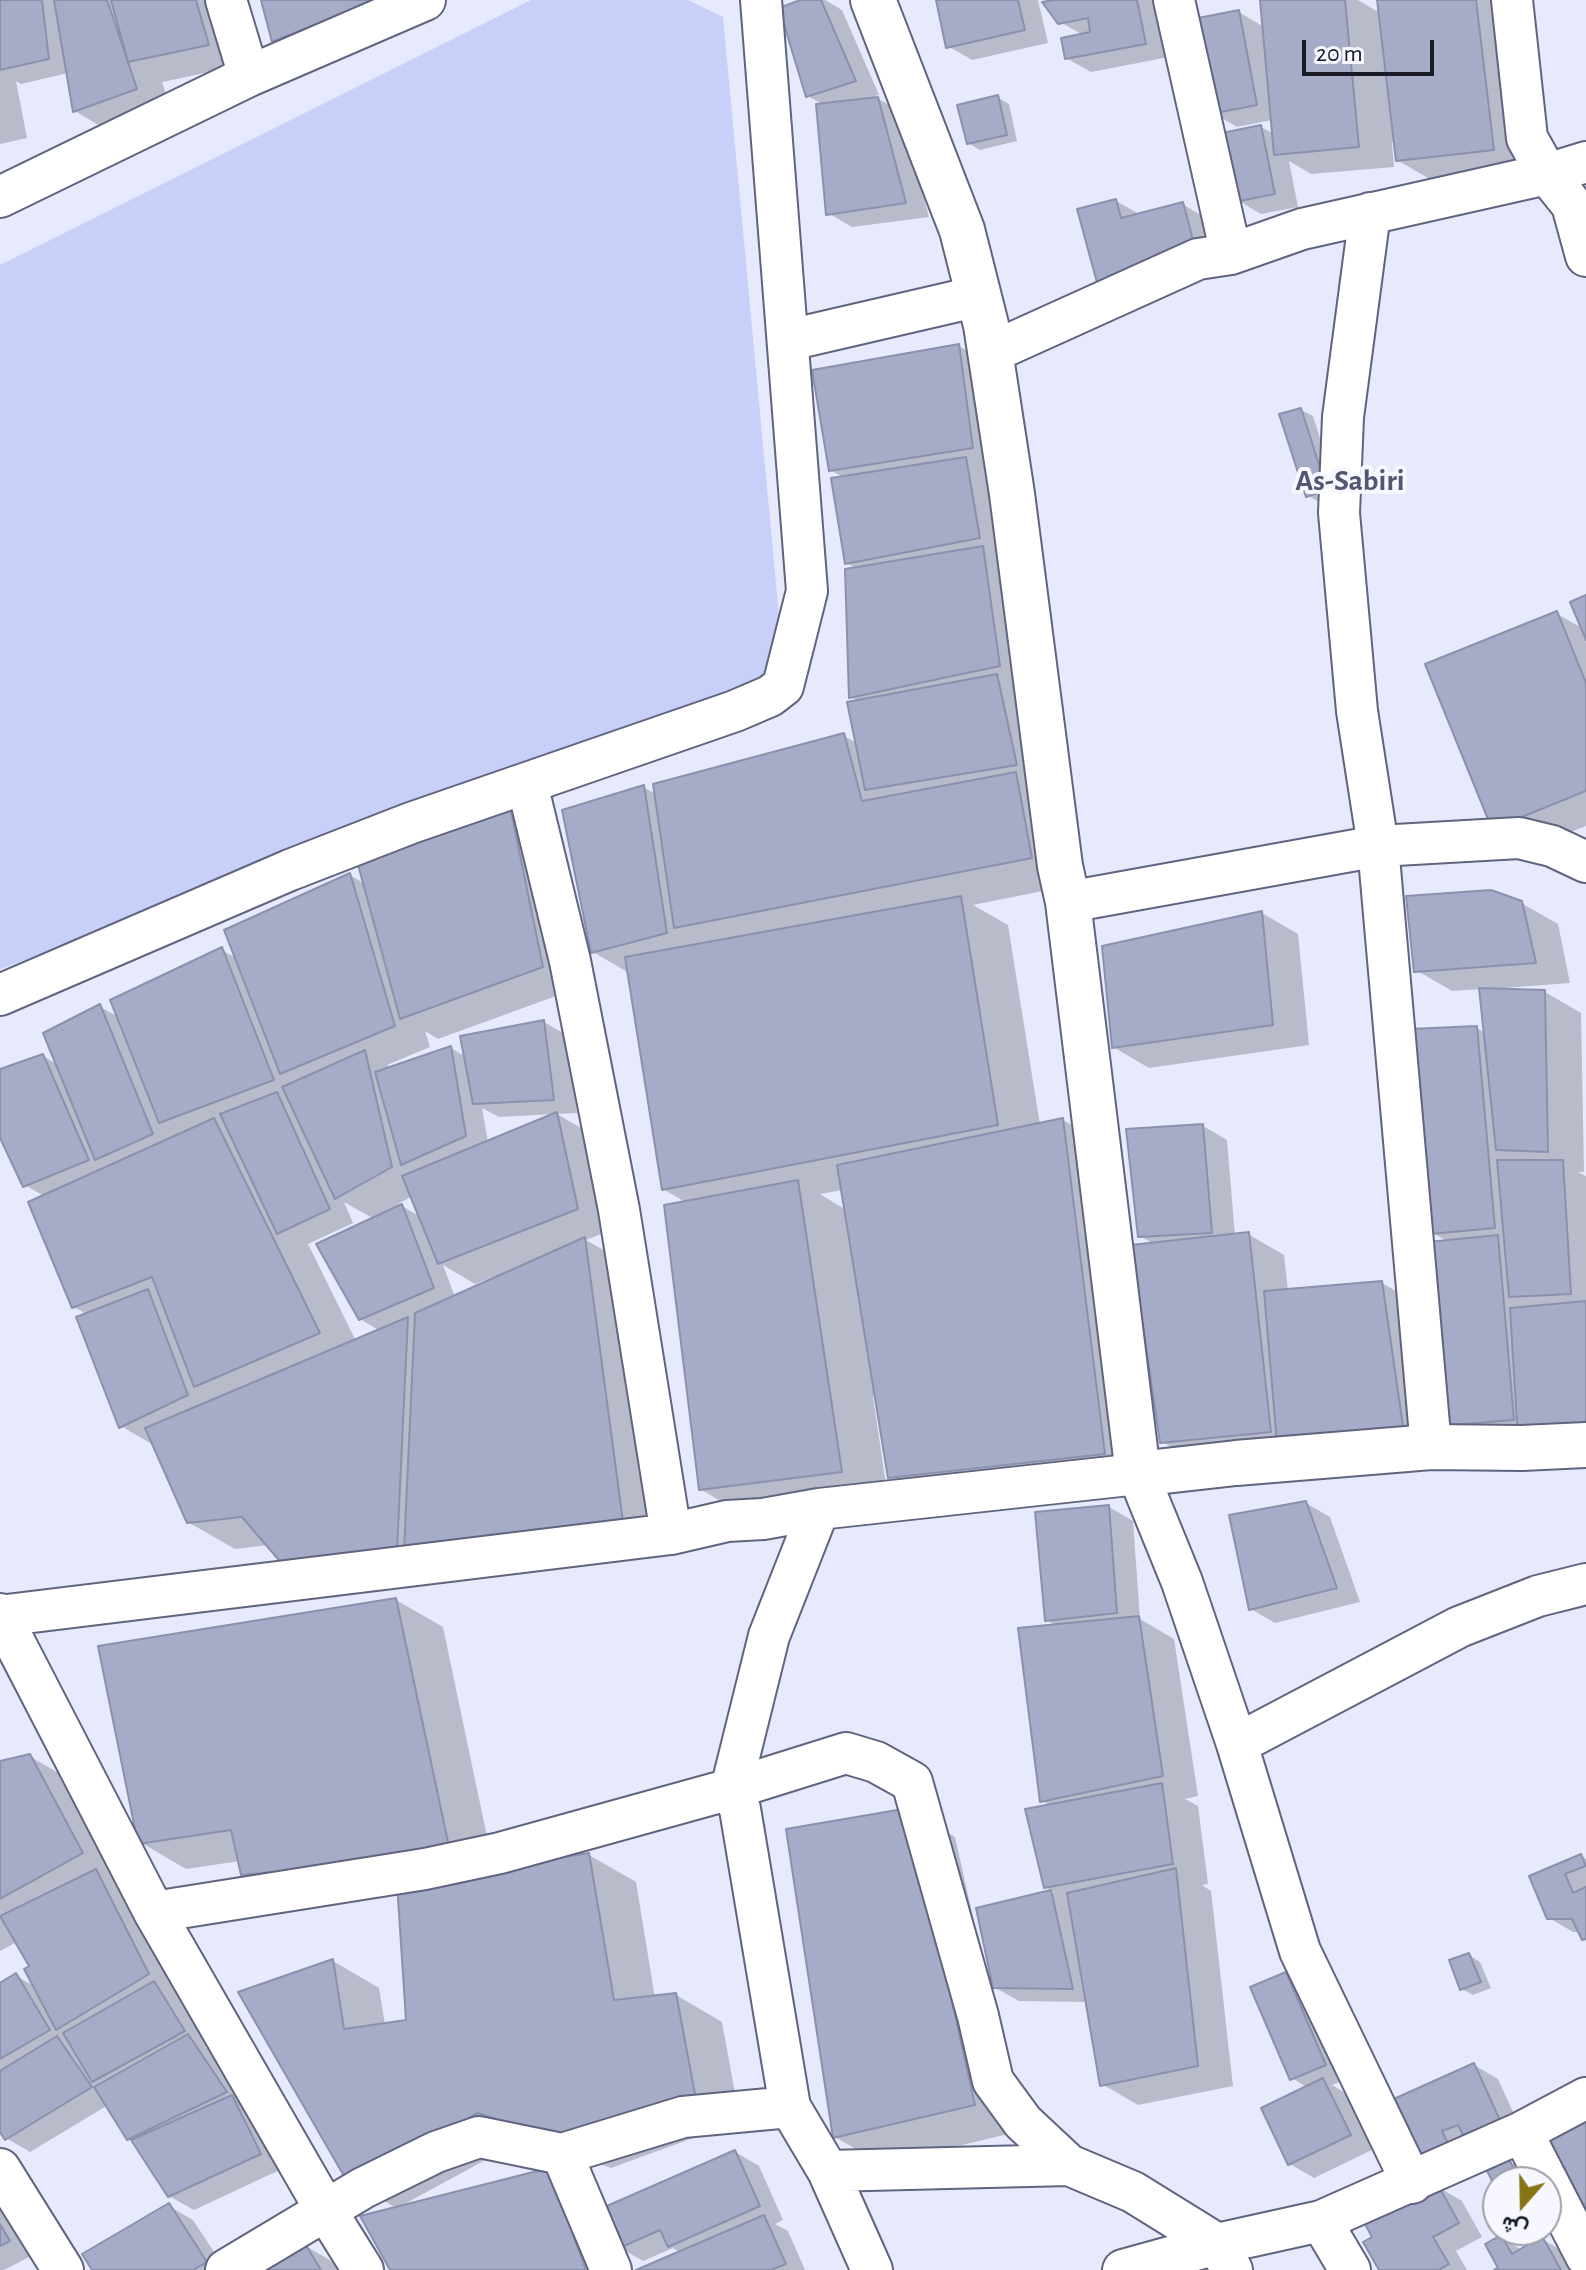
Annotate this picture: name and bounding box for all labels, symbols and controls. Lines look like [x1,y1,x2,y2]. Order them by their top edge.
scale bar [1306,24,1438,74]
text: 20 m [1316,42,1363,66]
district label: As-Sabiri [1295,463,1405,499]
north arrow [1482,2166,1562,2246]
text: ش [1498,2212,1531,2242]

